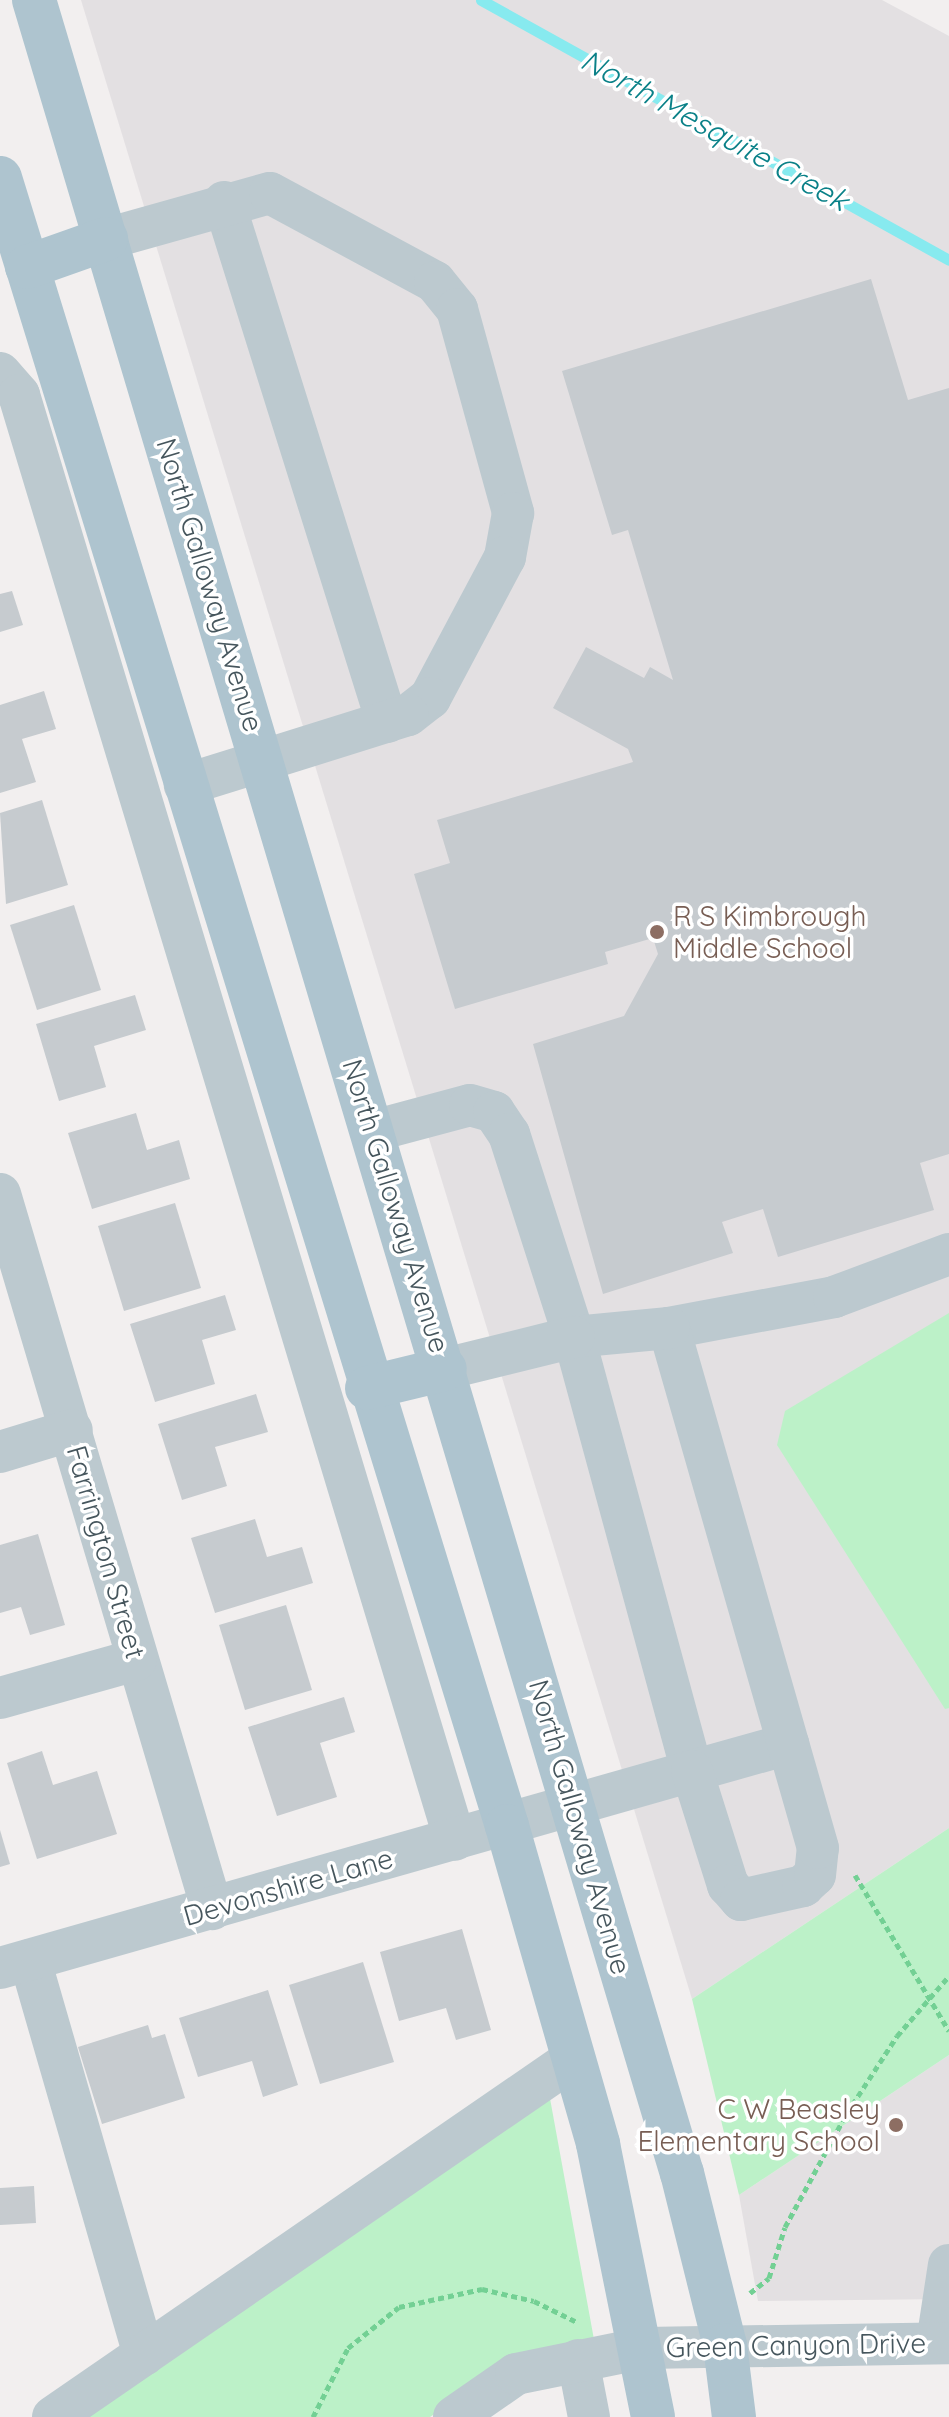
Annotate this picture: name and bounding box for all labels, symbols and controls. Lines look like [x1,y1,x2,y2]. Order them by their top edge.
water label: North Mesquite Creek [575,42,855,218]
street label: North Galloway Avenue [149,434,271,736]
place label: R S Kimbrough Middle School [673,899,866,965]
marker: R S Kimbrough Middle School [648,923,666,941]
street label: North Galloway Avenue [335,1055,457,1357]
street label: Farrington Street [60,1442,152,1662]
street label: North Galloway Avenue [522,1676,638,1978]
street label: Devonshire Lane [179,1841,397,1933]
place label: C W Beasley Elementary School [637,2092,880,2158]
marker: C W Beasley Elementary School [887,2116,905,2134]
street label: Green Canyon Drive [666,2326,926,2364]

